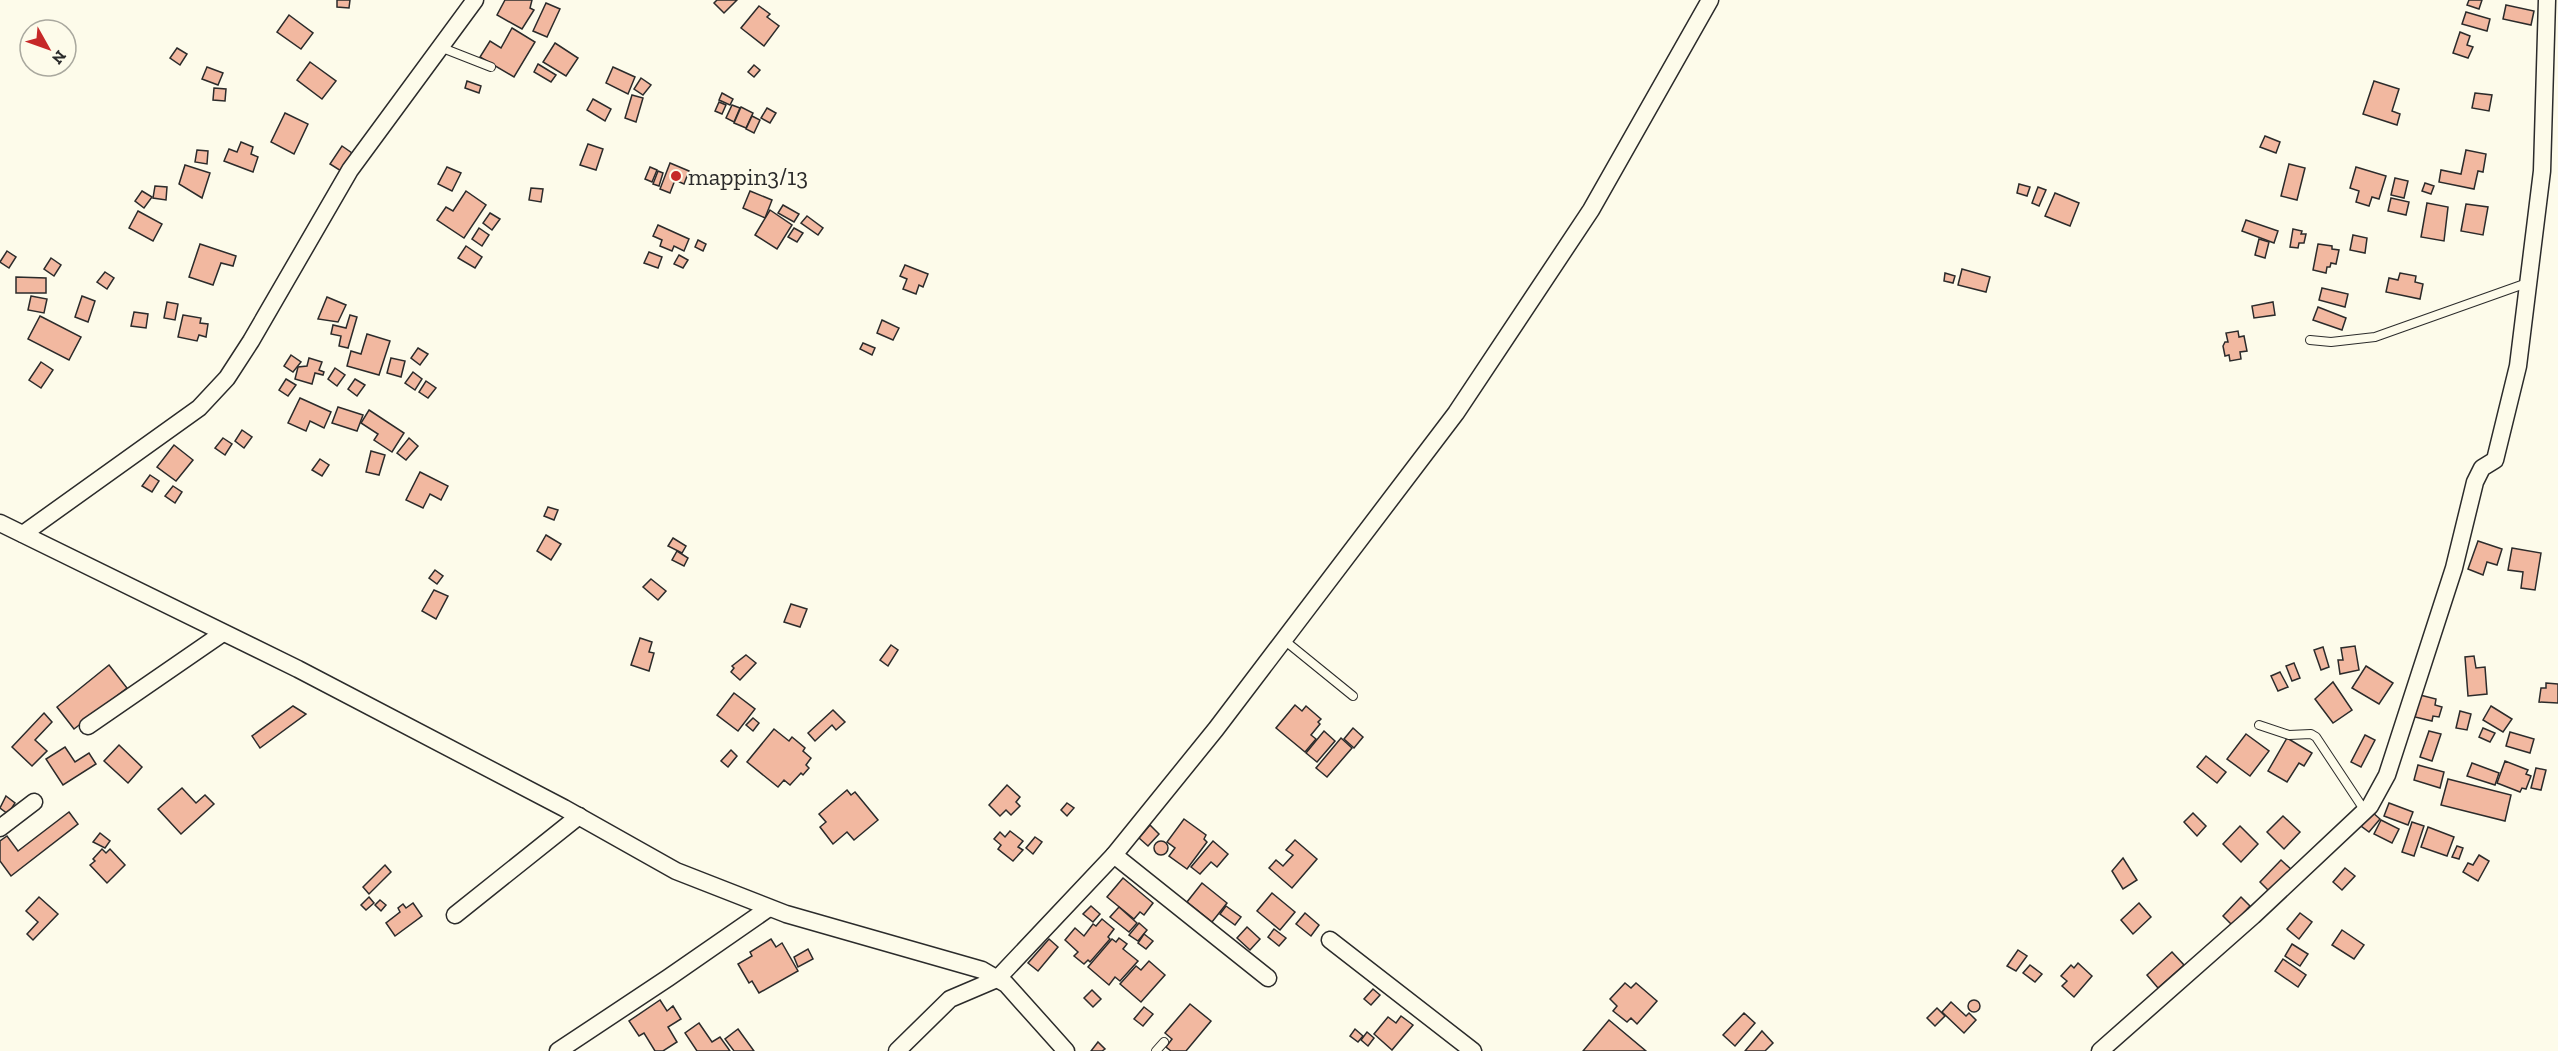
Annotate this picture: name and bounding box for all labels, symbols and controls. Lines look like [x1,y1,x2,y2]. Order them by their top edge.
north arrow [18,18,78,78]
text: N [48,47,70,68]
place label: mappin3/13 [688,162,808,191]
marker: mappin3/13 [669,169,683,183]

